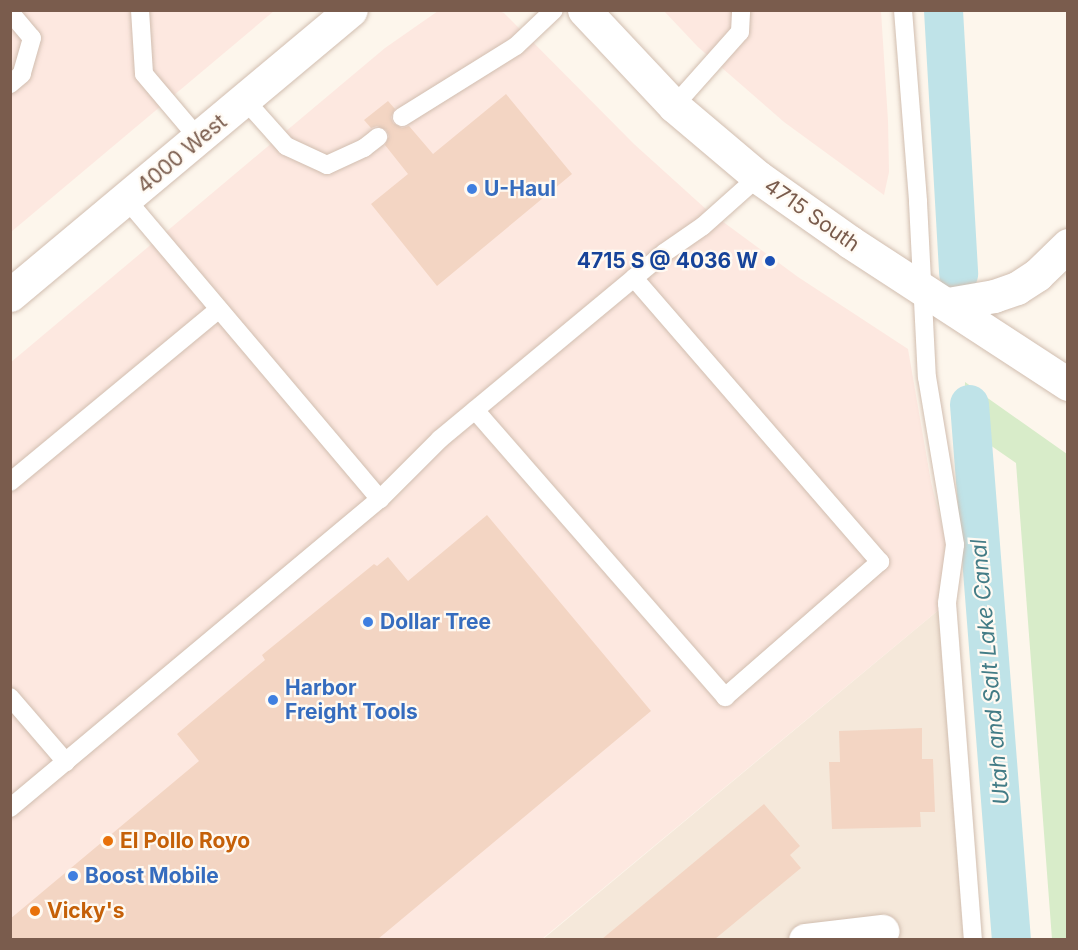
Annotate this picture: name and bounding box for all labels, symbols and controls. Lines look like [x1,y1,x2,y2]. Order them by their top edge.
street label: 4000 West [132,109,232,199]
street label: 4715 South [760,173,864,257]
place label: U-Haul [484,176,556,202]
marker: U-Haul [465,182,479,196]
place label: 4715 S @ 4036 W [577,248,758,274]
marker: 4715 S @ 4036 W [763,254,777,268]
water label: Utah and Salt Lake Canal [965,538,1015,806]
place label: Dollar Tree [380,609,491,635]
marker: Dollar Tree [361,615,375,629]
place label: Harbor Freight Tools [285,675,418,725]
marker: Harbor Freight Tools [266,693,280,707]
place label: El Pollo Royo [120,828,250,854]
marker: El Pollo Royo [101,834,115,848]
place label: Boost Mobile [85,863,219,889]
marker: Boost Mobile [66,869,80,883]
place label: Vicky's [47,898,124,924]
marker: Vicky's [28,904,42,918]

